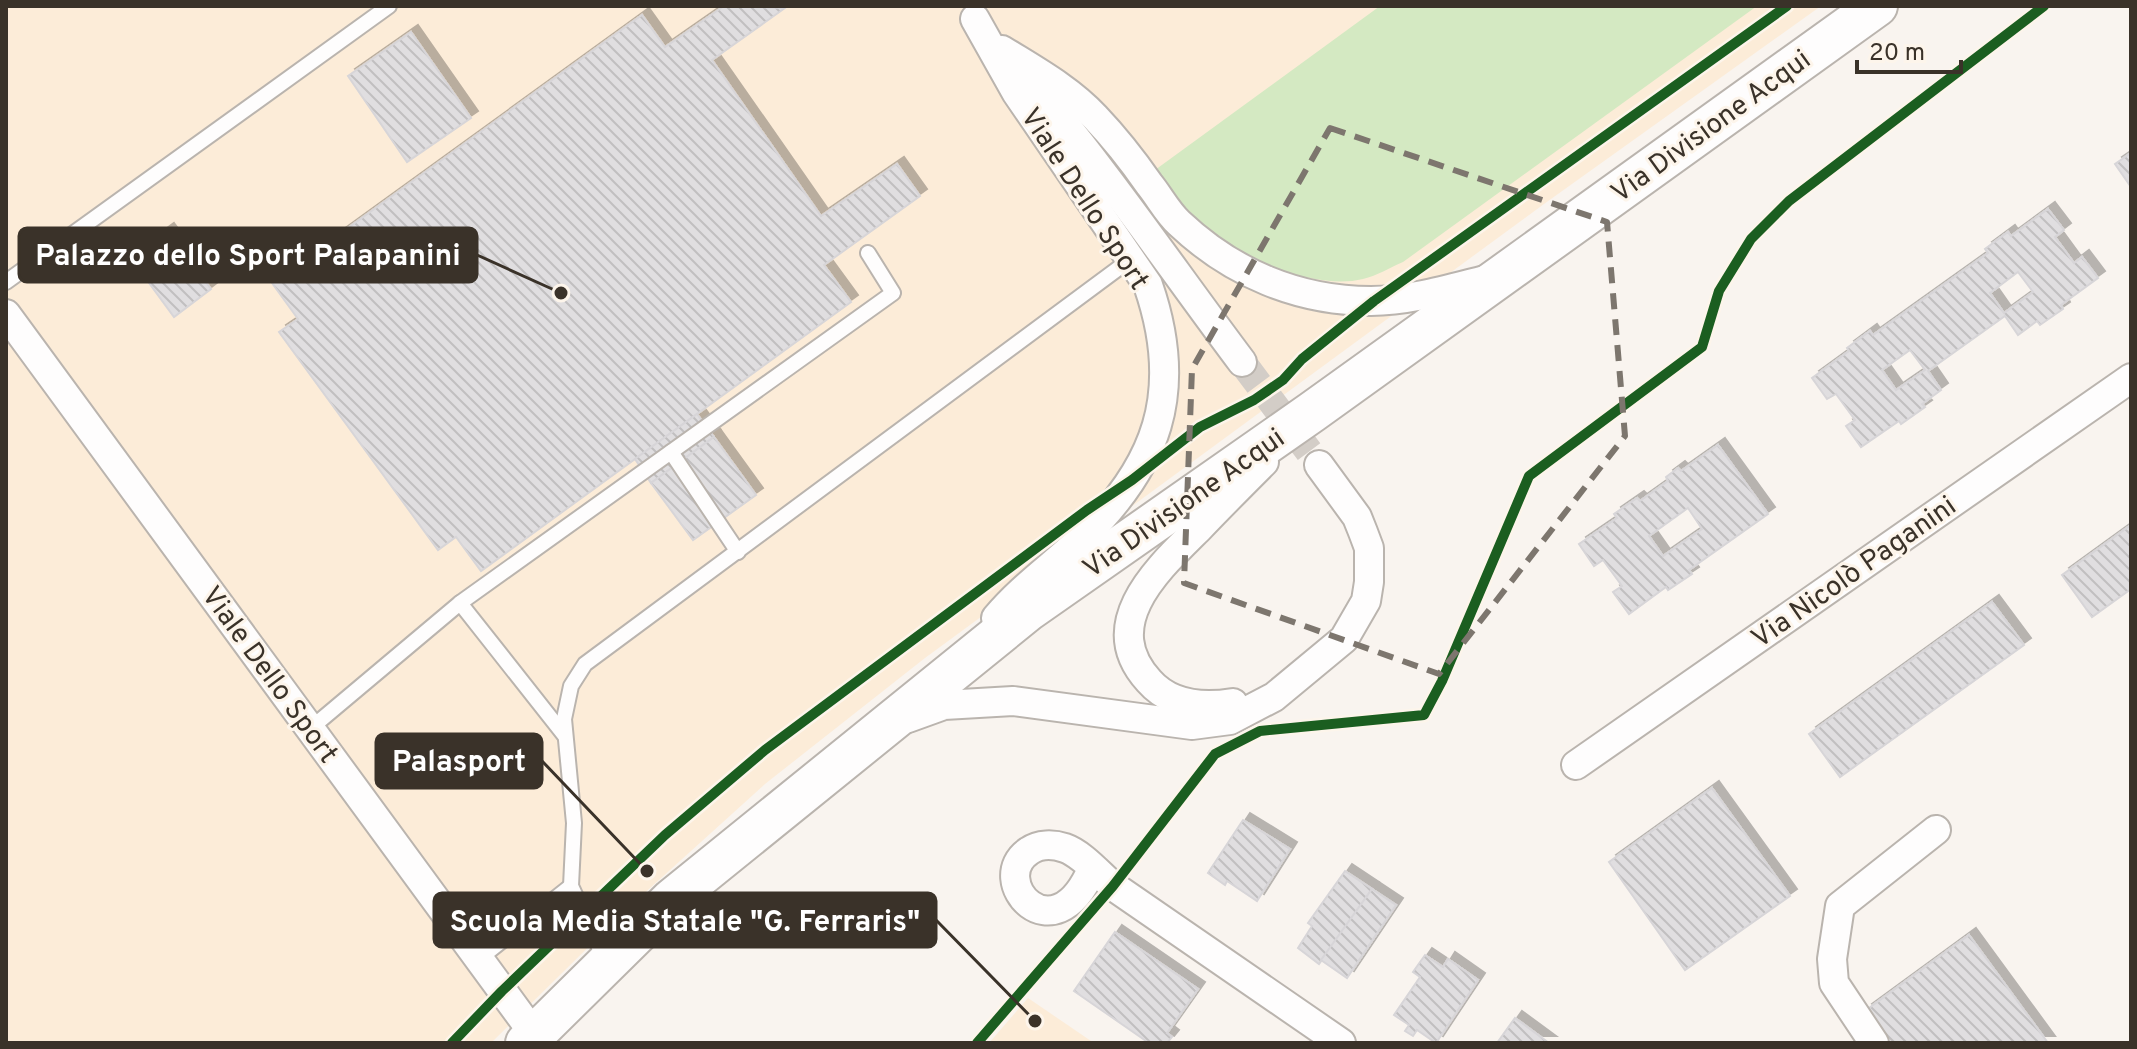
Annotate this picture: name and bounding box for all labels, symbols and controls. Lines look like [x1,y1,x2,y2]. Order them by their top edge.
scale bar [1857,24,1961,74]
text: 20 m [1869,39,1925,69]
street label: Via Divisione Acqui [1605,43,1819,212]
street label: Viale Dello Sport [1011,102,1156,298]
callout: Palazzo dello Sport Palapanini [19,228,477,282]
text: Palazzo dello Sport Palapanini [35,239,461,276]
street label: Via Divisione Acqui [1077,421,1293,588]
street label: Via Nicolò Paganini [1745,489,1964,658]
street label: Viale Dello Sport [192,580,345,771]
callout: Palasport [376,734,542,788]
text: Palasport [392,745,526,782]
callout: Scuola Media Statale "G. Ferraris" [434,893,936,947]
text: Scuola Media Statale "G. Ferraris" [450,905,920,942]

